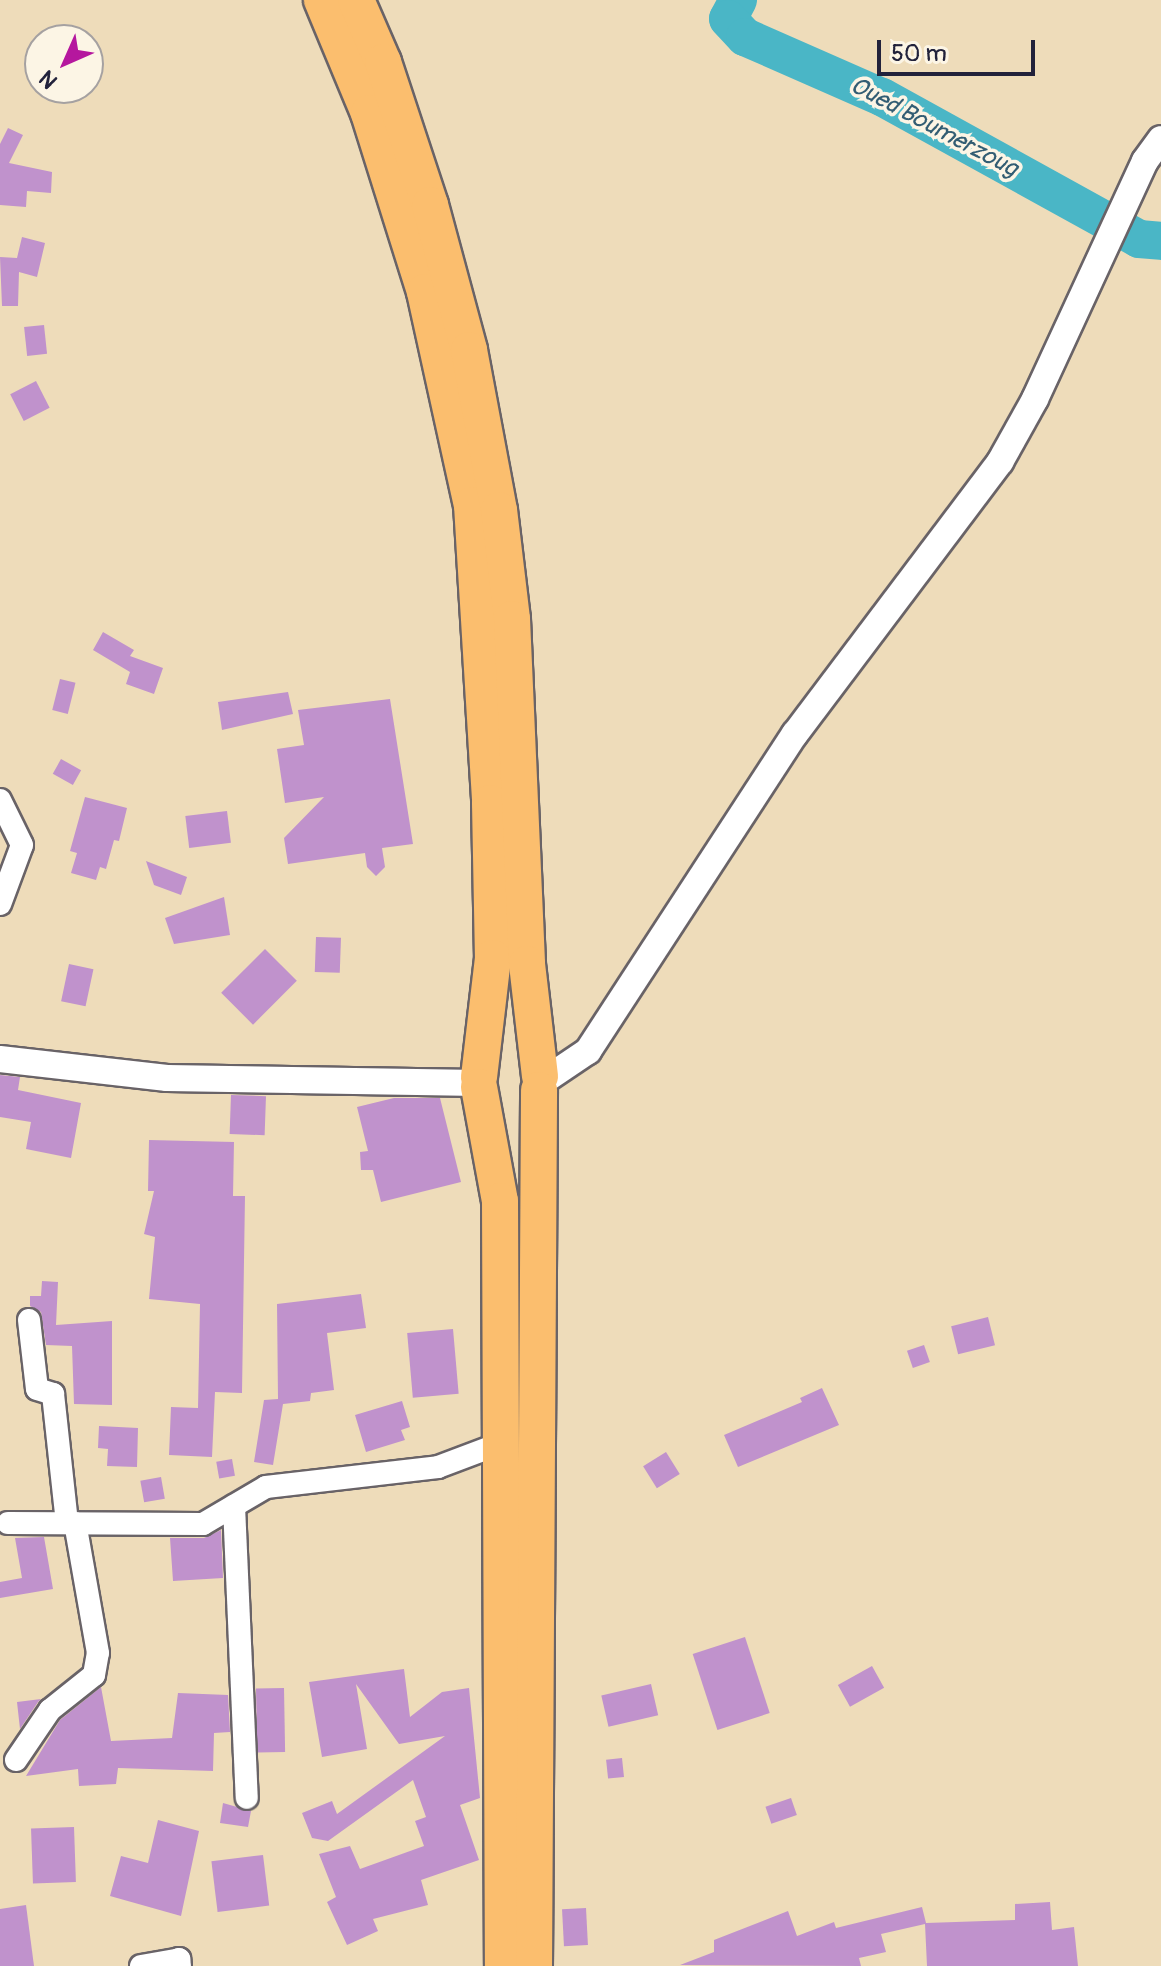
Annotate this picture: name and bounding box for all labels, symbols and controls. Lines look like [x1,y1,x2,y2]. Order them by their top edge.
north arrow [24,24,104,104]
scale bar [881,24,1039,74]
text: 50 m [891,39,947,68]
text: N [33,64,64,95]
water label: Oued Boumerzoug [845,71,1023,183]

